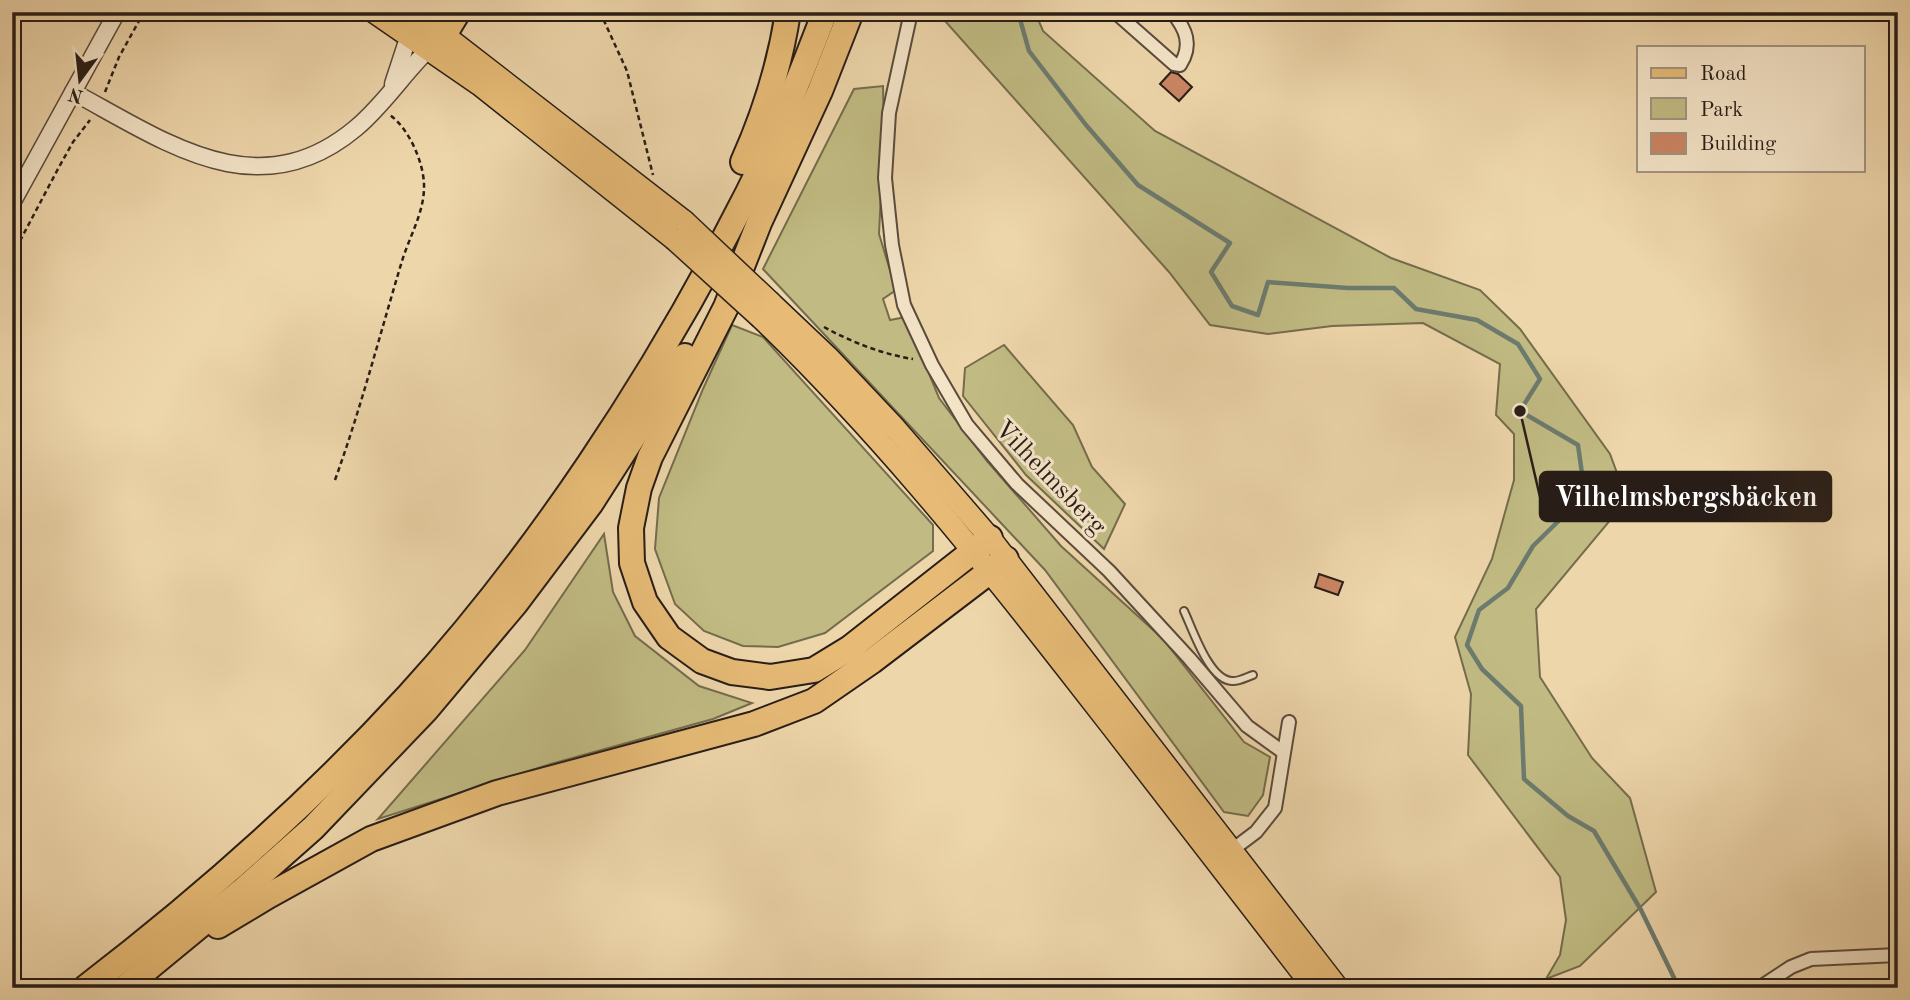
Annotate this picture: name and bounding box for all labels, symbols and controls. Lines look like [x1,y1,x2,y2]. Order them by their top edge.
north arrow [46,46,116,116]
legend [1637,46,1864,172]
text: Road [1700,64,1747,85]
text: N [66,83,86,105]
text: Park [1700,100,1743,121]
text: Building [1700,134,1777,155]
street label: Vilhelmsberg [989,416,1111,540]
callout: Vilhelmsbergsbäcken [1540,472,1831,521]
text: Vilhelmsbergsbäcken [1555,485,1817,513]

